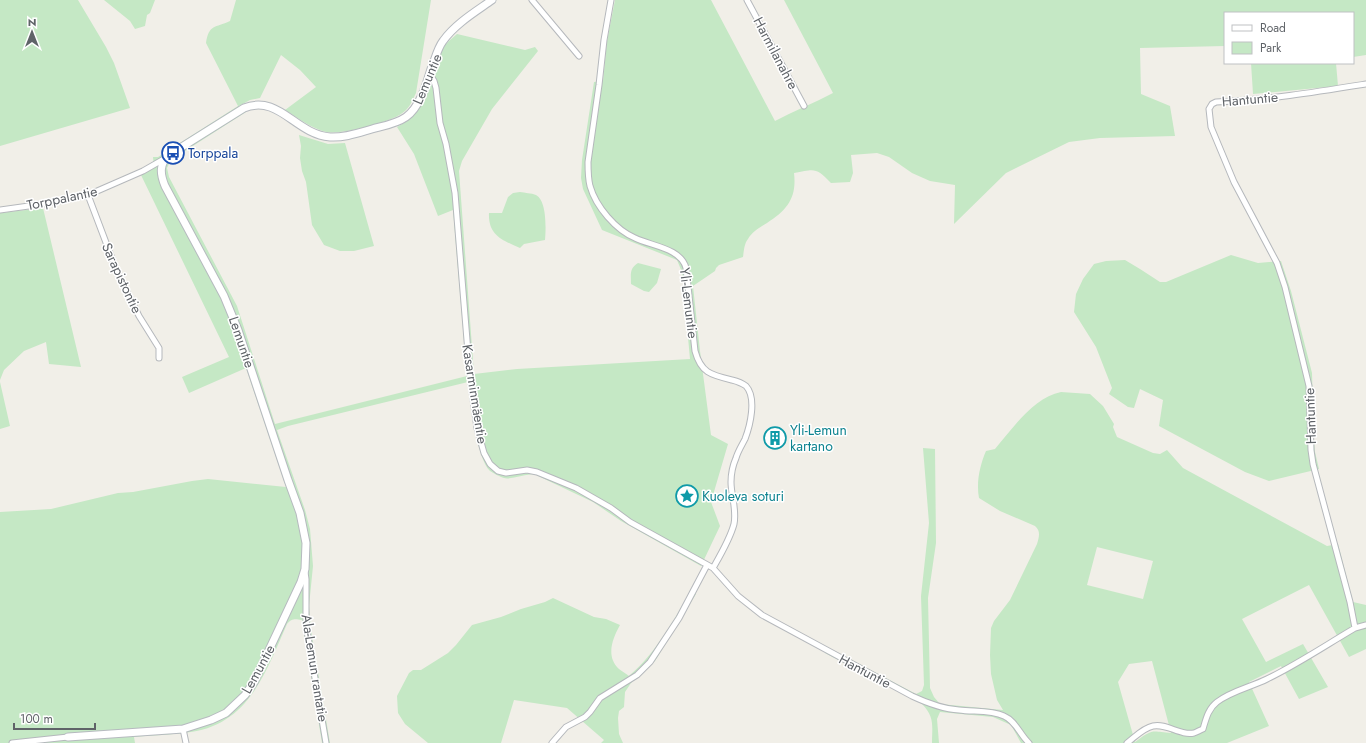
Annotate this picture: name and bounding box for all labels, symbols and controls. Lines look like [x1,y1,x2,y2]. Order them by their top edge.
north arrow [12,12,52,52]
legend [1224,12,1354,64]
street label: Harmilanahre [749,13,803,93]
text: N [28,14,36,30]
text: Road [1260,19,1286,37]
text: Park [1260,39,1282,57]
street label: Lemuntie [407,51,447,107]
street label: Hantuntie [1221,87,1279,111]
bus stop icon: Torppala [160,140,186,166]
place label: Torppala [188,143,238,163]
street label: Torppalantie [25,181,99,215]
street label: Sarapistontie [97,239,147,317]
street label: Yli-Lemuntie [675,267,703,339]
street label: Lemuntie [224,314,260,370]
street label: Kasarminmäentie [457,343,493,445]
street label: Hantuntie [1299,387,1321,445]
place label: Yli-Lemun kartano [790,420,847,456]
building icon: Yli-Lemun kartano [762,425,788,451]
place icon: Kuoleva soturi [674,483,700,509]
place label: Kuoleva soturi [702,486,784,506]
street label: Ala-Lemun rantatie [297,613,333,723]
street label: Lemuntie [236,641,280,697]
street label: Hantuntie [835,649,895,693]
scale bar [14,705,95,731]
text: 100 m [20,710,53,728]

